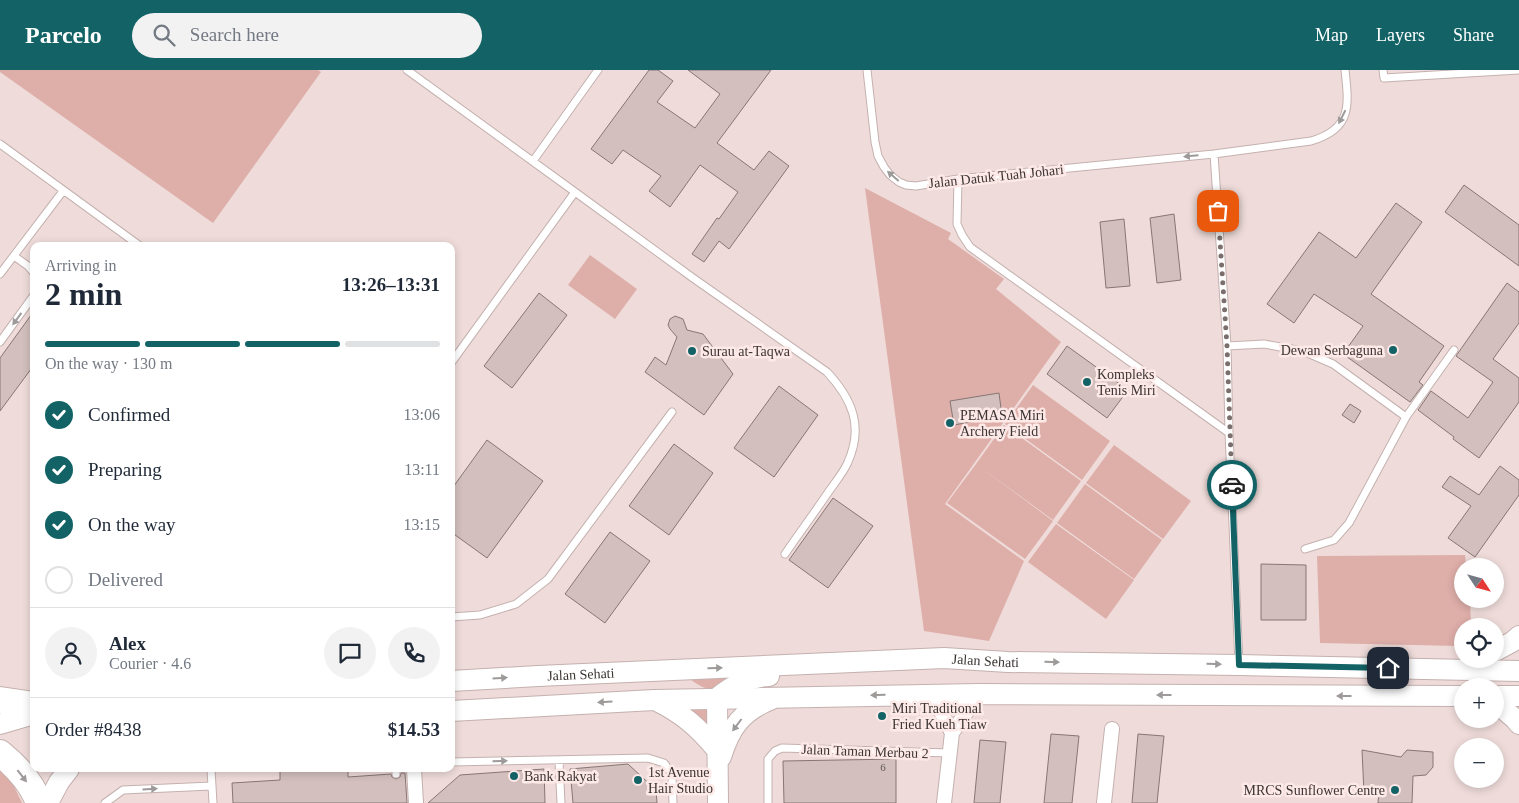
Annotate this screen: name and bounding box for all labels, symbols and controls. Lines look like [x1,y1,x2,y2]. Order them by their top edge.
search box [132,13,482,58]
icon: search [150,21,178,49]
text: Parcelo [25,22,102,48]
text: Search here [190,24,279,45]
text: Map [1315,25,1348,45]
text: Layers [1376,25,1425,45]
text: Share [1453,25,1494,45]
one-way arrow [1338,110,1347,125]
one-way arrow [1183,153,1199,161]
street label: Jalan Datuk Tuah Johari [928,162,1064,191]
one-way arrow [886,171,899,182]
pin [1197,190,1239,232]
icon: bag [1204,197,1232,225]
text: Arriving in [45,257,117,274]
text: 13:26–13:31 [342,274,440,295]
text: 2 min [45,276,122,312]
one-way arrow [12,312,22,326]
place label: Dewan Serbaguna [1281,343,1384,358]
place label: Surau at-Taqwa [702,344,791,359]
marker: Dewan Serbaguna [1387,344,1399,356]
marker: Surau at-Taqwa [686,345,698,357]
text: On the way · 130 m [45,355,173,372]
place label: Kompleks Tenis Miri [1097,367,1156,398]
marker: Kompleks Tenis Miri [1081,376,1093,388]
icon: check [45,401,73,429]
text: Confirmed [88,404,170,425]
text: 13:06 [404,406,440,423]
place label: PEMASA Miri Archery Field [960,408,1045,439]
marker: PEMASA Miri Archery Field [944,417,956,429]
icon: check [45,456,73,484]
text: Preparing [88,459,162,480]
courier [1207,460,1257,510]
text: 13:11 [404,461,440,478]
icon: car [1218,471,1246,499]
icon: check [45,511,73,539]
text: On the way [88,514,176,535]
text: 13:15 [404,516,440,533]
north arrow [1454,558,1504,608]
map controls [1454,558,1504,788]
text: Delivered [88,569,163,590]
button: locate [1454,618,1504,668]
button: person [45,627,97,679]
button: chat [324,627,376,679]
button: phone [388,627,440,679]
text: Alex [109,633,146,654]
pin [1367,647,1409,689]
street label: Jalan Sehati [951,652,1019,670]
icon: home [1374,654,1402,682]
text: Courier · 4.6 [109,655,191,672]
one-way arrow [1044,658,1060,666]
one-way arrow [1207,660,1223,668]
one-way arrow [707,664,723,672]
street label: Jalan Sehati [547,666,615,684]
one-way arrow [492,674,508,682]
button: + [1454,678,1504,728]
one-way arrow [1156,691,1172,699]
one-way arrow [870,692,886,700]
one-way arrow [1336,692,1352,700]
one-way arrow [597,699,613,707]
place label: Miri Traditional Fried Kueh Tiaw [892,701,988,732]
marker: Miri Traditional Fried Kueh Tiaw [876,710,888,722]
one-way arrow [732,718,742,732]
text: Order #8438 [45,719,142,740]
text: $14.53 [388,719,440,740]
button: − [1454,738,1504,788]
street label: Jalan Taman Merbau 2 [801,742,929,761]
one-way arrow [492,757,508,765]
house number: 6 [880,761,886,773]
place label: 1st Avenue Hair Studio [648,765,713,796]
one-way arrow [17,769,28,782]
place label: Bank Rakyat [524,769,597,784]
marker: Bank Rakyat [508,770,520,782]
marker: 1st Avenue Hair Studio [632,774,644,786]
place label: MRCS Sunflower Centre [1243,783,1385,798]
one-way arrow [142,784,158,792]
marker: MRCS Sunflower Centre [1389,784,1401,796]

